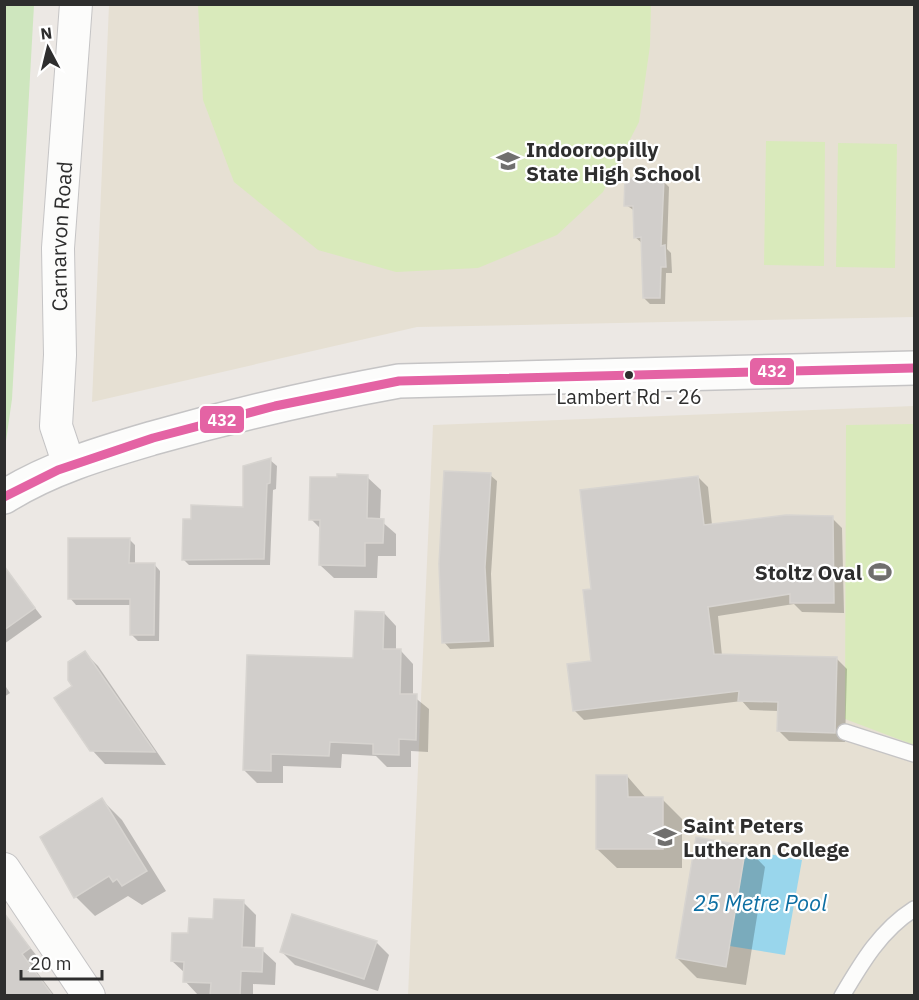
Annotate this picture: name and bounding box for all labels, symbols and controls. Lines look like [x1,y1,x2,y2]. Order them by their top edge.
north arrow [18,18,78,78]
text: N [39,22,53,44]
place label: Indooroopilly State High School [526,135,700,187]
school or university icon: Indooroopilly State High School [495,148,521,174]
street label: Carnarvon Road [44,160,78,312]
line badge: 432 [749,357,795,386]
text: 432 [758,361,786,381]
marker: Lambert Rd - 26 [623,369,635,381]
place label: Lambert Rd - 26 [556,383,702,410]
line badge: 432 [199,405,245,434]
text: 432 [208,410,236,430]
place label: Stoltz Oval [755,558,862,586]
sports icon: Stoltz Oval [867,559,893,585]
place label: Saint Peters Lutheran College [683,811,850,863]
school or university icon: Saint Peters Lutheran College [652,824,678,850]
water label: 25 Metre Pool [693,888,827,917]
scale bar [21,943,102,981]
text: 20 m [30,952,72,975]

